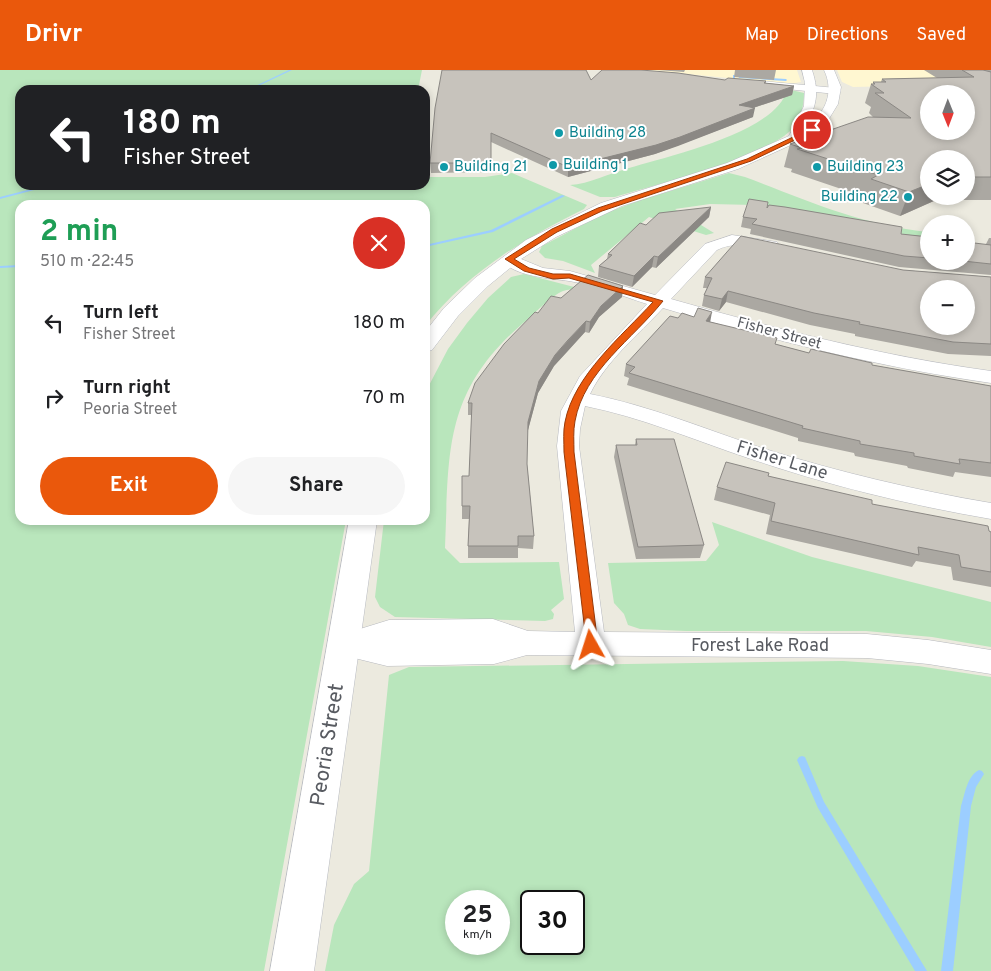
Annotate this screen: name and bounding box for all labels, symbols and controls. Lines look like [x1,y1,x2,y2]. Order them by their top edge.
text: Drivr [25,20,82,50]
text: Map [745,24,779,47]
text: Directions [807,24,889,47]
text: Saved [917,24,966,47]
north arrow [920,85,975,140]
map controls [920,85,975,335]
text: 180 m [123,102,221,146]
icon: left [40,105,105,170]
pin [791,109,833,151]
icon: arrive [798,116,826,144]
place label: Building 28 [569,124,646,143]
marker: Building 28 [553,127,565,139]
text: Fisher Street [123,145,250,172]
button: layers [920,150,975,205]
place label: Building 1 [563,156,628,175]
place label: Building 21 [454,158,528,177]
place label: Building 23 [827,158,904,177]
marker: Building 1 [547,159,559,171]
marker: Building 21 [438,161,450,173]
marker: Building 23 [811,161,823,173]
place label: Building 22 [821,188,898,207]
marker: Building 22 [902,191,914,203]
text: 2 min [40,214,118,251]
button: + [920,215,975,270]
button: close [353,217,405,269]
text: 510 m · 22:45 [40,252,134,272]
button: − [920,280,975,335]
text: Turn left [83,301,159,325]
icon: left [40,309,68,337]
text: 180 m [354,311,405,335]
street label: Fisher Street [735,314,823,354]
text: Fisher Street [83,325,176,345]
text: Turn right [83,376,171,400]
icon: right [40,384,68,412]
text: 70 m [363,386,405,410]
text: Peoria Street [83,400,177,420]
street label: Fisher Lane [733,436,831,486]
button: Exit [40,457,218,515]
button: Share [228,457,405,515]
position arrow [564,618,616,670]
street label: Forest Lake Road [691,635,829,658]
street label: Peoria Street [305,682,351,808]
speed limit sign: 30 [520,890,585,955]
text: 25 [462,900,493,932]
text: km/h [463,927,492,943]

